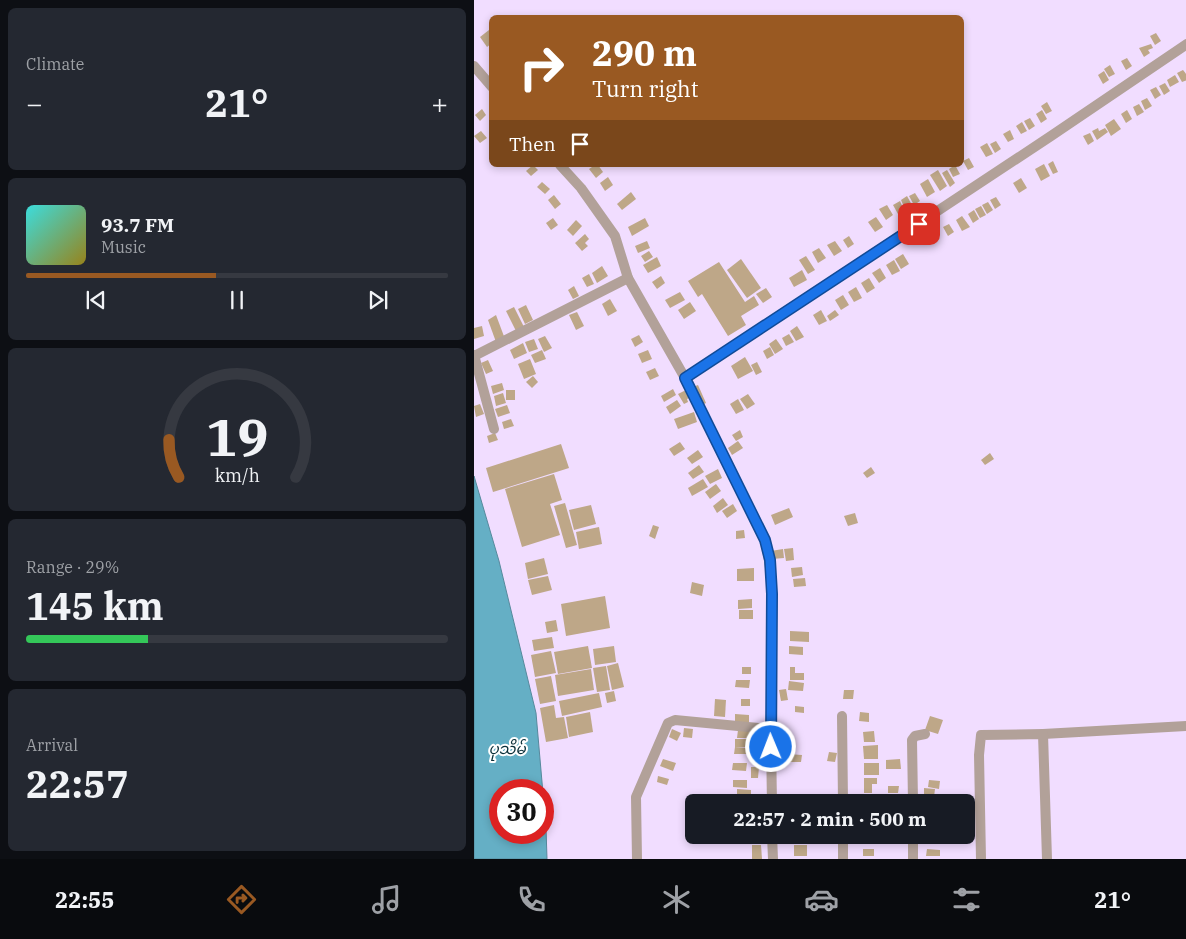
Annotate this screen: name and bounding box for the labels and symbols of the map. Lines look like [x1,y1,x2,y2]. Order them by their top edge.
pin [898,203,940,245]
position arrow [744,720,796,772]
water label: ပုသိမ် [488,738,527,761]
speed limit sign: 30 [489,779,554,844]

